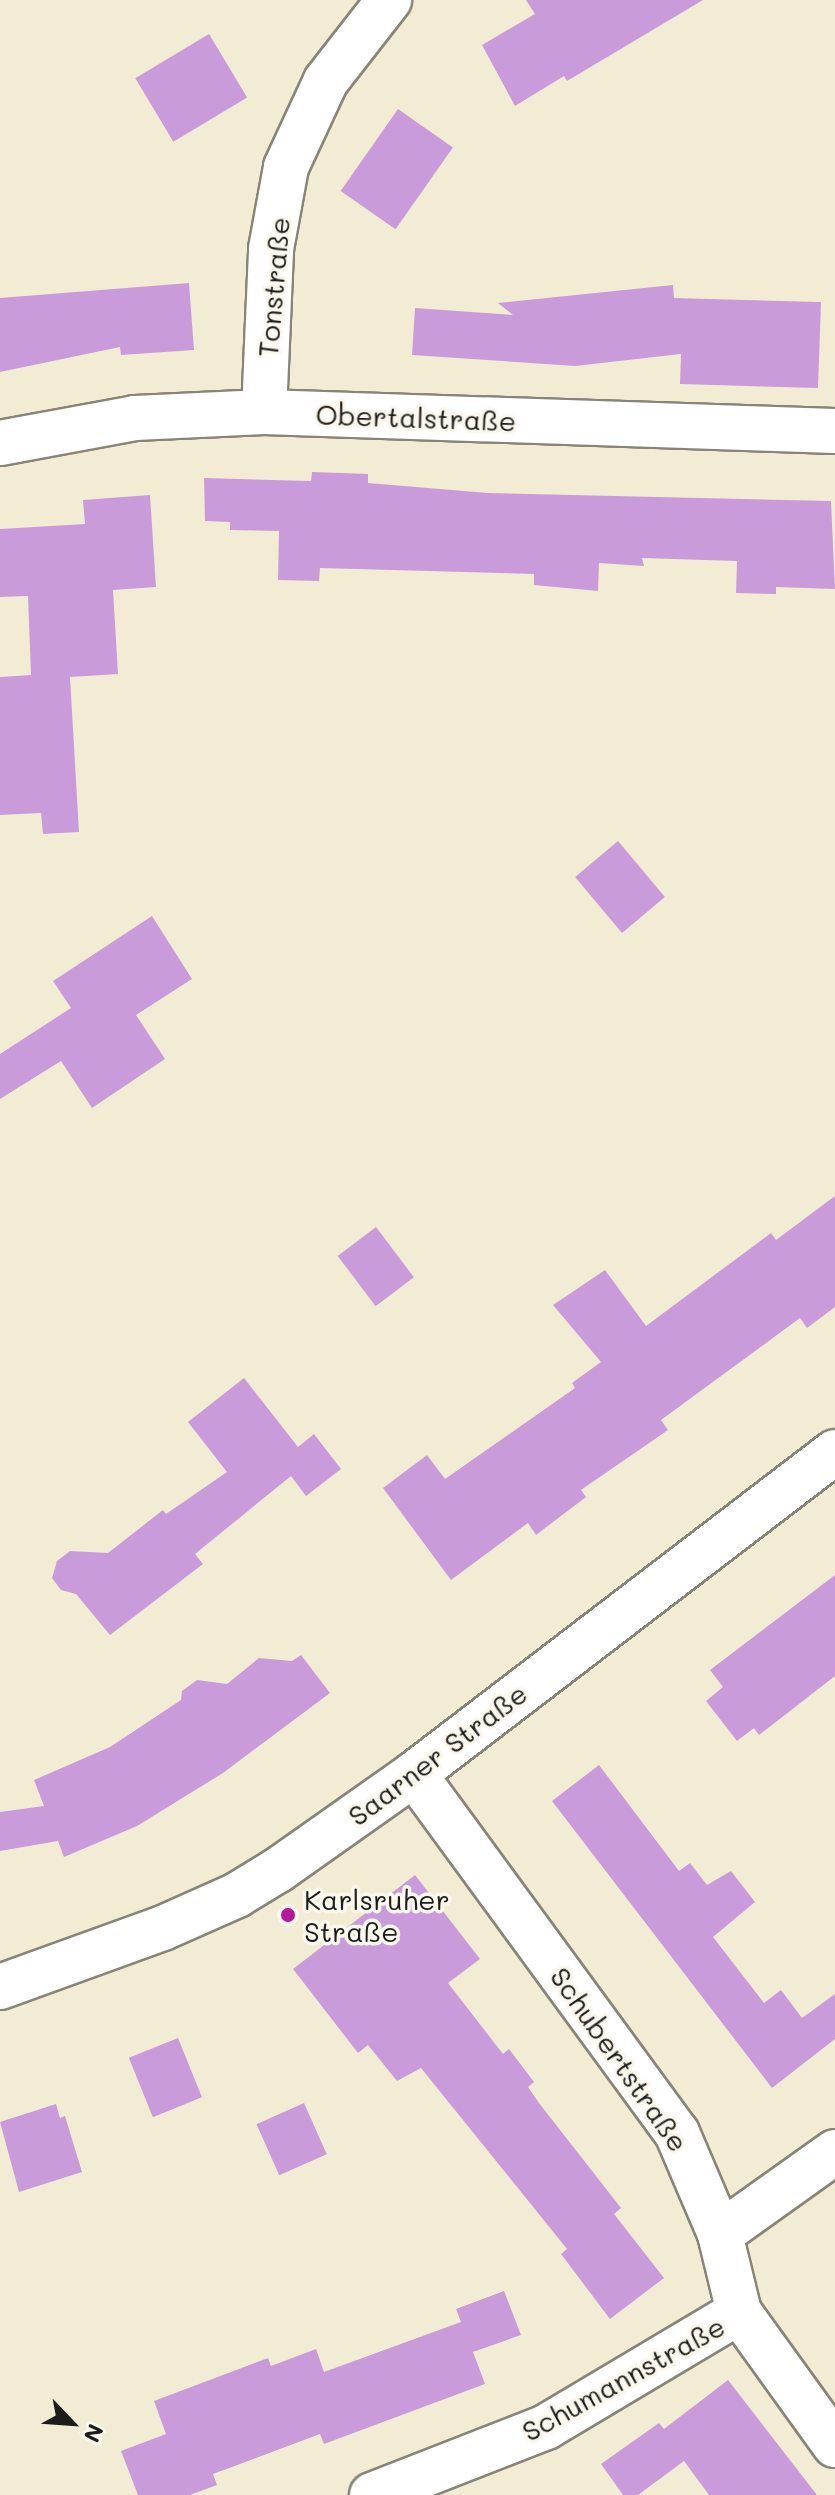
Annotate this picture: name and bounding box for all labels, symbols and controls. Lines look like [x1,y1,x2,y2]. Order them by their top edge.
street label: Tonstraße [250,216,296,358]
street label: Obertalstraße [315,397,517,437]
street label: Saarner Straße [341,1676,533,1832]
place label: Karlsruher Straße [304,1882,450,1948]
marker: Karlsruher Straße [279,1906,297,1924]
street label: Schubertstraße [544,1960,696,2158]
street label: Schumannstraße [516,2308,730,2448]
north arrow [32,2383,112,2463]
text: N [78,2420,111,2447]

